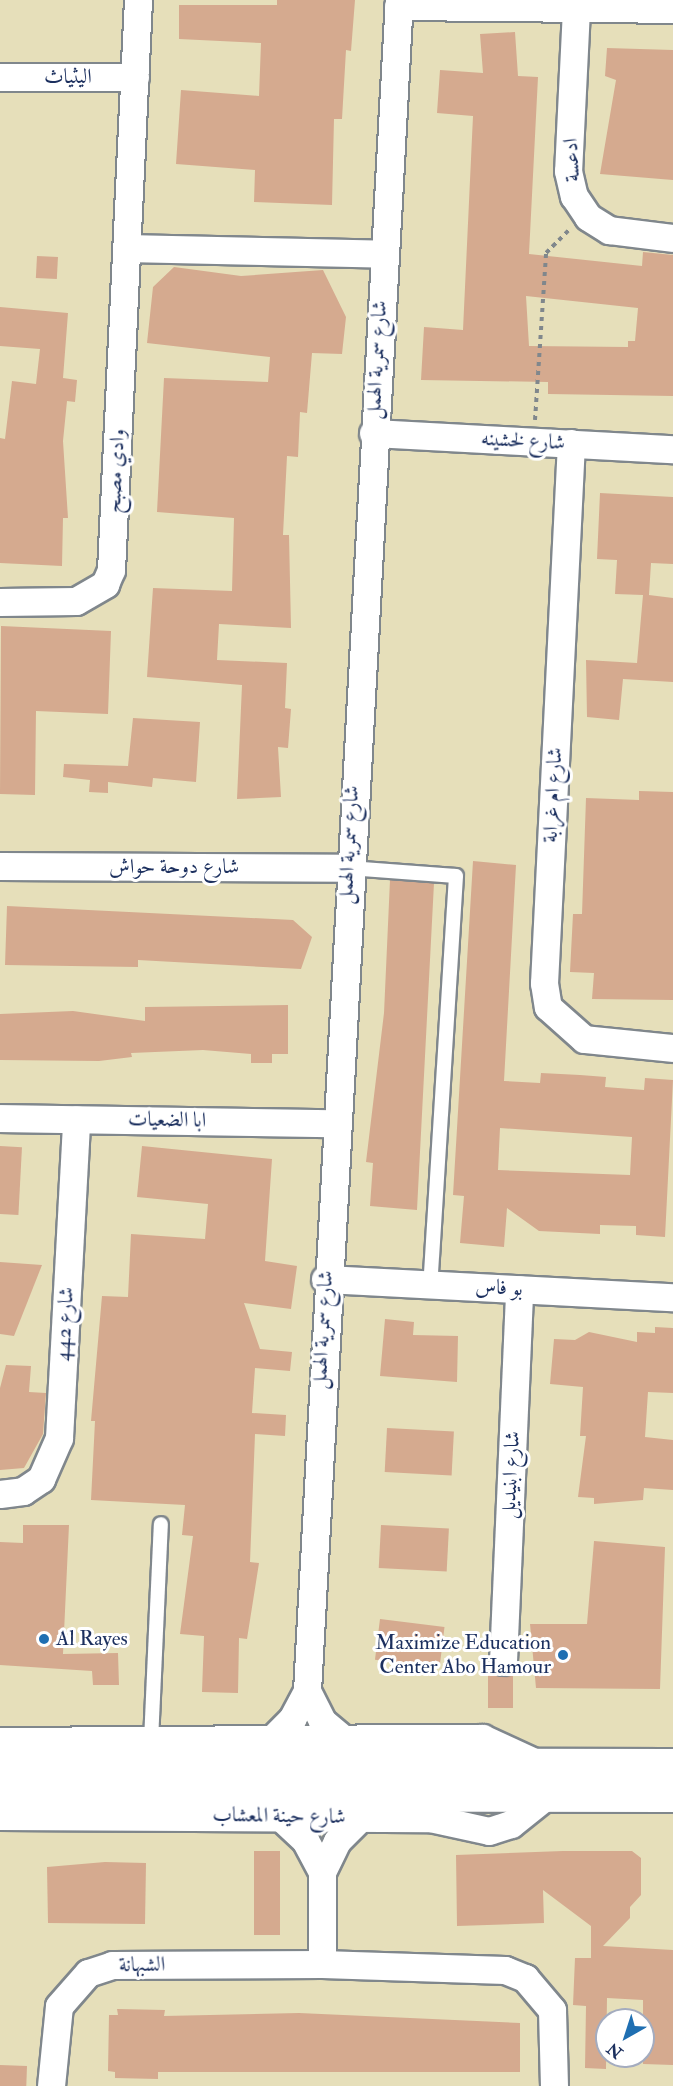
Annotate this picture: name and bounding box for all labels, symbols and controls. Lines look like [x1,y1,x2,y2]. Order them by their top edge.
street label: اليثياث [44,64,92,90]
street label: ادعسة [558,137,586,183]
street label: شارع سمرية الهمل [361,300,393,420]
street label: شارع لخشينه [480,426,566,456]
street label: وادي مصبح [101,428,131,514]
street label: شارع ام غرابة [538,747,568,843]
street label: شارع سمرية الهمل [333,785,365,905]
street label: شارع دوحة حواش [109,854,239,880]
street label: ابا الضعيات [128,1107,206,1133]
street label: شارع سمرية الهمل [307,1270,339,1390]
street label: بو فاس [475,1274,523,1302]
street label: شارع 442 [50,1286,80,1362]
street label: شارع ابنيديل [496,1430,526,1520]
place label: Al Rayes [56,1626,128,1652]
place label: Maximize Education Center Abo Hamour [375,1630,551,1680]
marker: Al Rayes [37,1632,51,1646]
marker: Maximize Education Center Abo Hamour [556,1648,570,1662]
street label: شارع حينة المعشاب [212,1802,346,1830]
street label: الشبهانة [119,1952,165,1978]
north arrow [595,2008,655,2068]
text: N [603,2038,627,2063]

